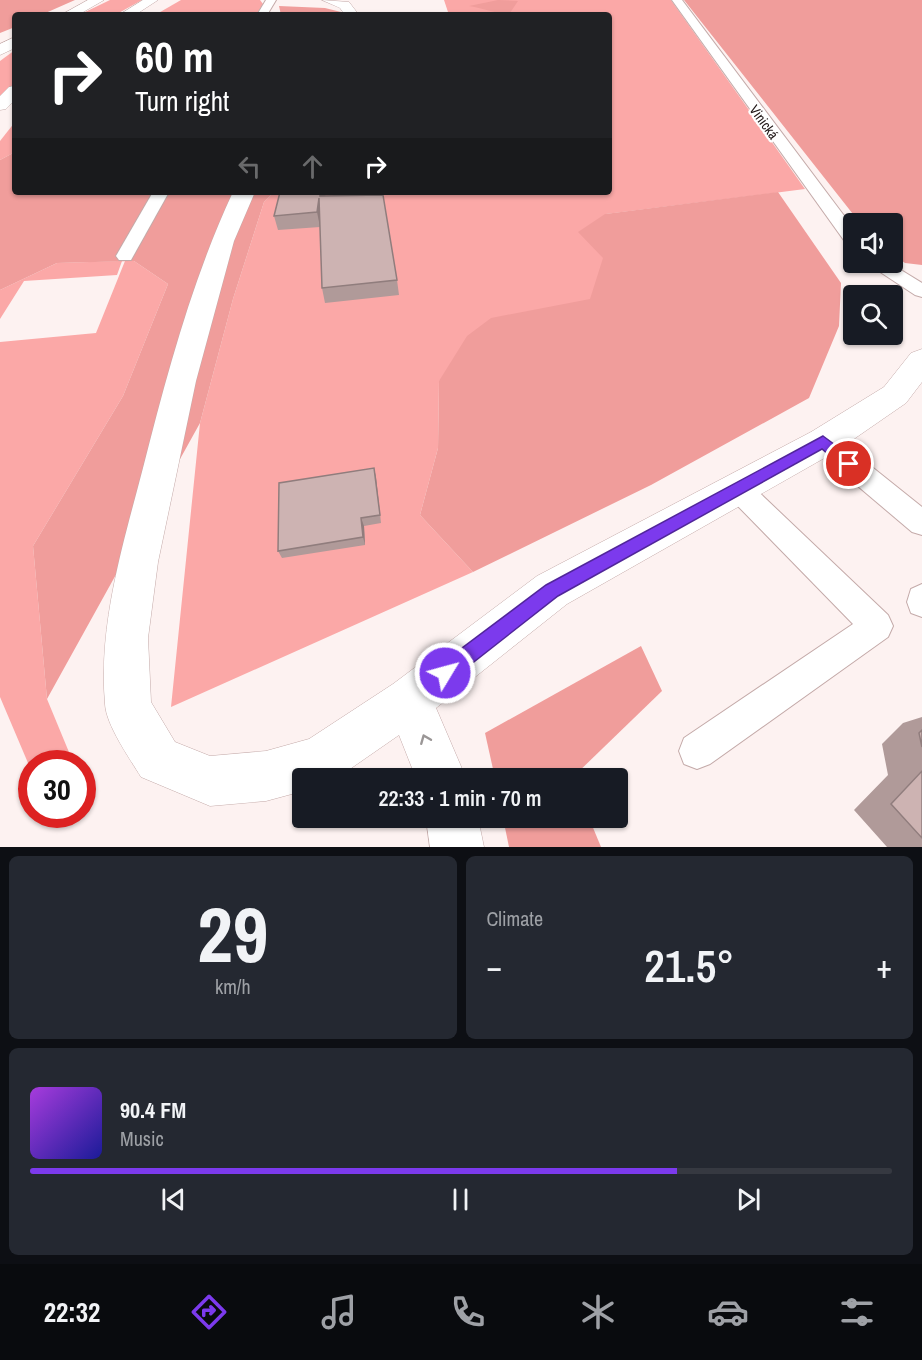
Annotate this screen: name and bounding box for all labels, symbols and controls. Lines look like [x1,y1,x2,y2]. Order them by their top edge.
text: 60 m [135,29,214,85]
icon: right [36,36,114,114]
text: Turn right [135,83,229,119]
street label: Vinická [746,101,783,143]
icon: left [233,150,266,183]
icon: ahead [296,150,329,183]
icon: right [359,150,392,183]
map controls [843,213,903,345]
button: sound [843,213,903,273]
button: search [843,285,903,345]
pin [823,438,874,489]
icon: arrive [832,447,865,480]
position arrow [413,641,477,705]
one-way arrow [420,735,432,746]
speed limit sign: 30 [18,750,96,828]
text: 22:33 · 1 min · 70 m [378,783,542,813]
text: 29 [197,881,268,986]
text: Climate [487,905,543,932]
text: 21.5° [644,935,734,996]
text: − [487,944,502,988]
text: + [876,944,892,988]
text: km/h [215,973,251,1000]
text: 90.4 FM [120,1095,186,1125]
text: Music [120,1125,164,1152]
icon: previous [157,1183,190,1216]
icon: pause [444,1183,477,1216]
icon: next [732,1183,765,1216]
icon: directions [188,1291,230,1333]
icon: music [318,1291,360,1333]
icon: phone [447,1291,489,1333]
icon: climate [577,1291,619,1333]
icon: car [707,1291,749,1333]
icon: filters [836,1291,878,1333]
text: 22:32 [44,1294,100,1330]

